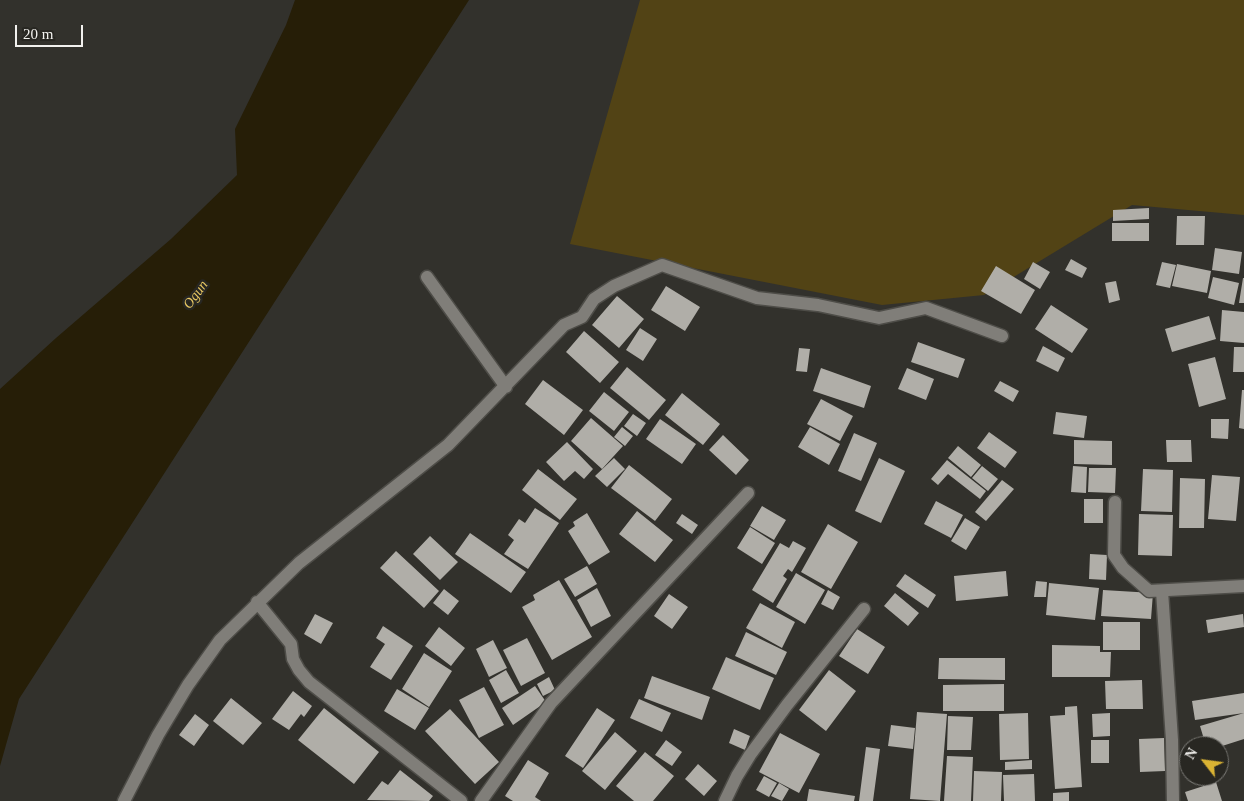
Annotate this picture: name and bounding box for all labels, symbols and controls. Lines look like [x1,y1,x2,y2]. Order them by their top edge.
scale bar [18,15,85,47]
text: 20 m [23,26,53,42]
water label: Ogun [180,277,212,313]
north arrow [1179,736,1229,786]
text: N [1182,746,1200,762]

